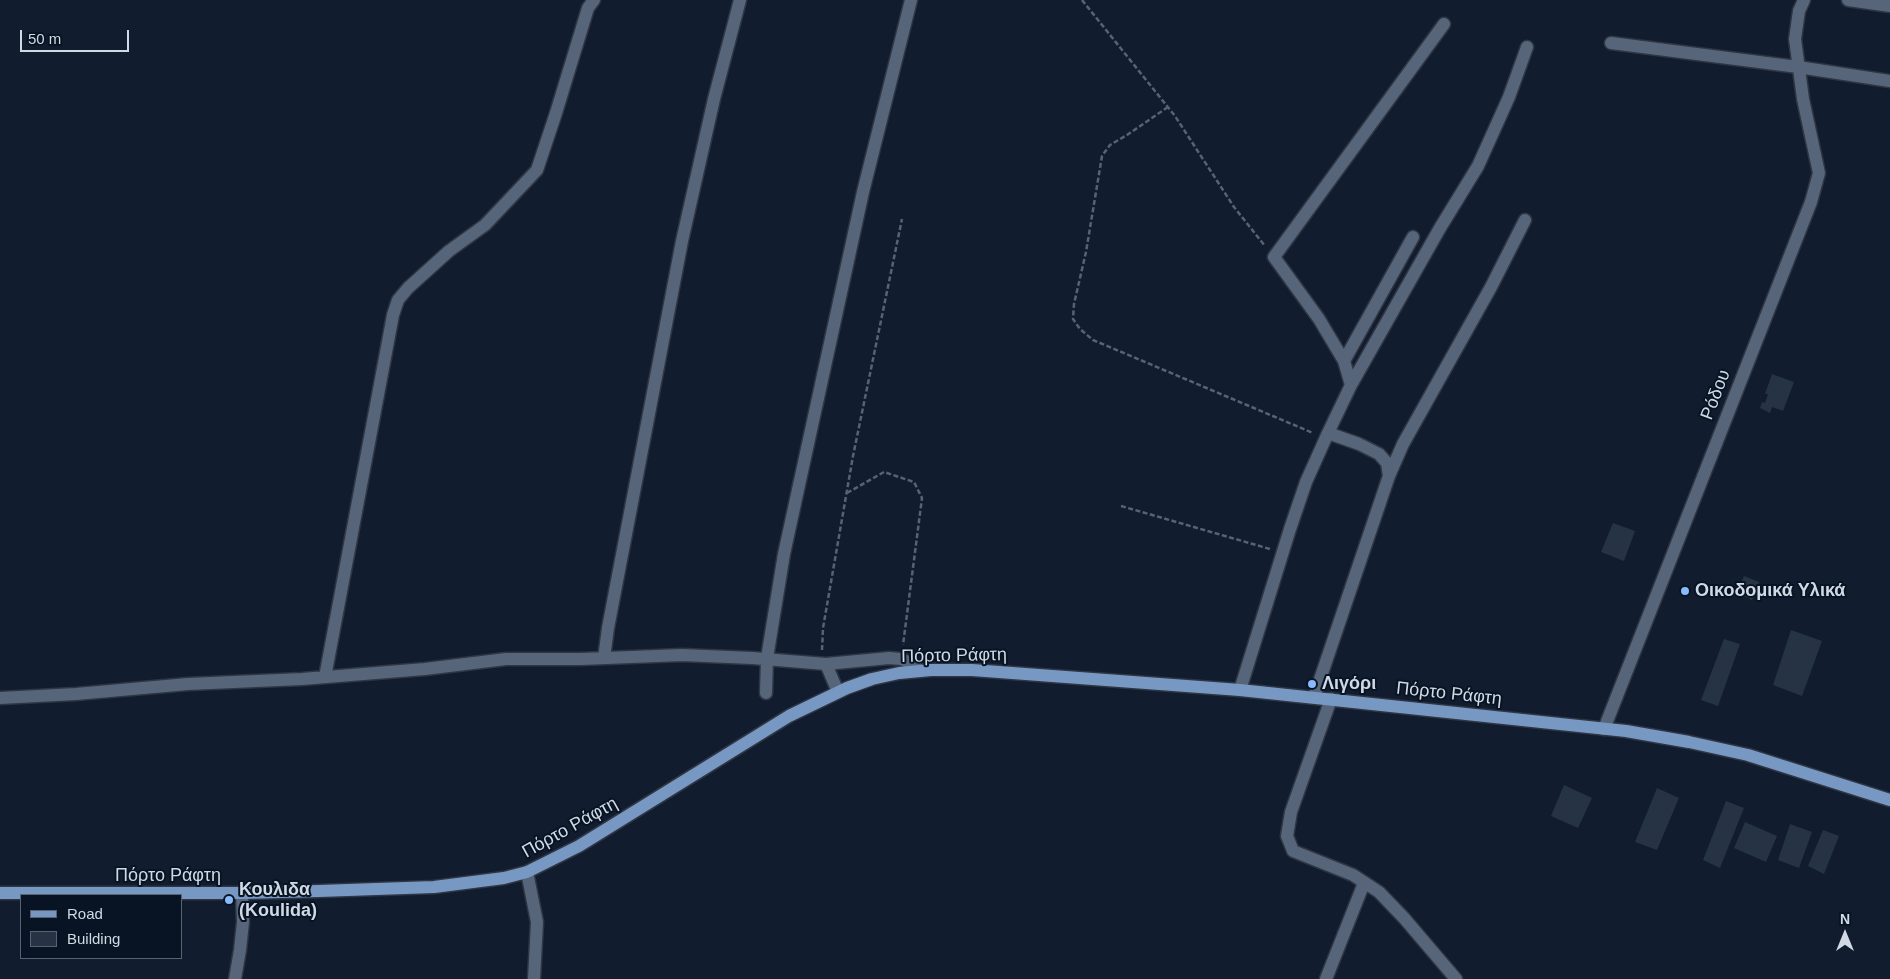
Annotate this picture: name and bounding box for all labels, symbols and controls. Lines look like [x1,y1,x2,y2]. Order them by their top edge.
scale bar [22,20,131,52]
text: 50 m [28,30,61,47]
street label: Ρόδου [1697,367,1735,423]
place label: Οικοδομικά Υλικά [1695,580,1845,602]
marker: Οικοδομικά Υλικά [1679,585,1691,597]
street label: Πόρτο Ράφτη [901,644,1007,668]
place label: Λιγόρι [1322,673,1376,695]
marker: Λιγόρι [1306,678,1318,690]
street label: Πόρτο Ράφτη [1395,678,1503,710]
street label: Πόρτο Ράφτη [518,793,622,863]
street label: Πόρτο Ράφτη [115,865,221,887]
place label: Κουλιδα (Koulida) [239,879,317,922]
legend [20,894,182,959]
marker: Κουλιδα (Koulida) [223,894,235,906]
text: Road [67,905,103,922]
north arrow [1820,909,1870,959]
text: N [1840,911,1850,927]
text: Building [67,930,120,947]

